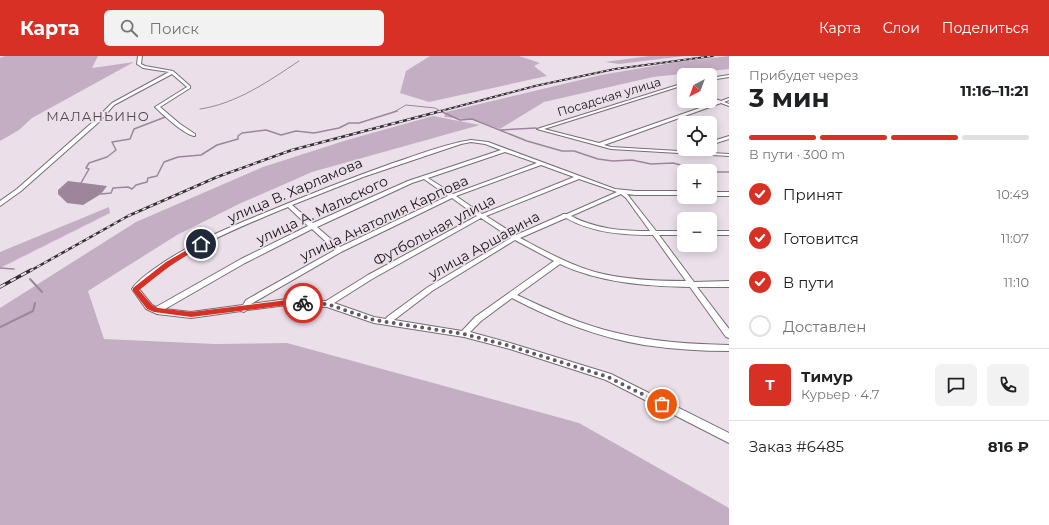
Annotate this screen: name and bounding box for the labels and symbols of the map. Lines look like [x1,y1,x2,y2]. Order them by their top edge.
north arrow [677,68,717,108]
street label: Посадская улица [555,74,662,119]
district label: МАЛАНЬИНО [46,108,150,124]
street label: улица В. Харламова [224,153,365,227]
street label: улица Анатолия Карпова [296,171,471,265]
street label: улица А. Мальского [252,172,391,249]
street label: Футбольная улица [370,190,498,270]
street label: улица Аршавина [424,207,543,283]
pin [184,227,218,261]
courier [283,283,323,323]
pin [645,387,679,421]

